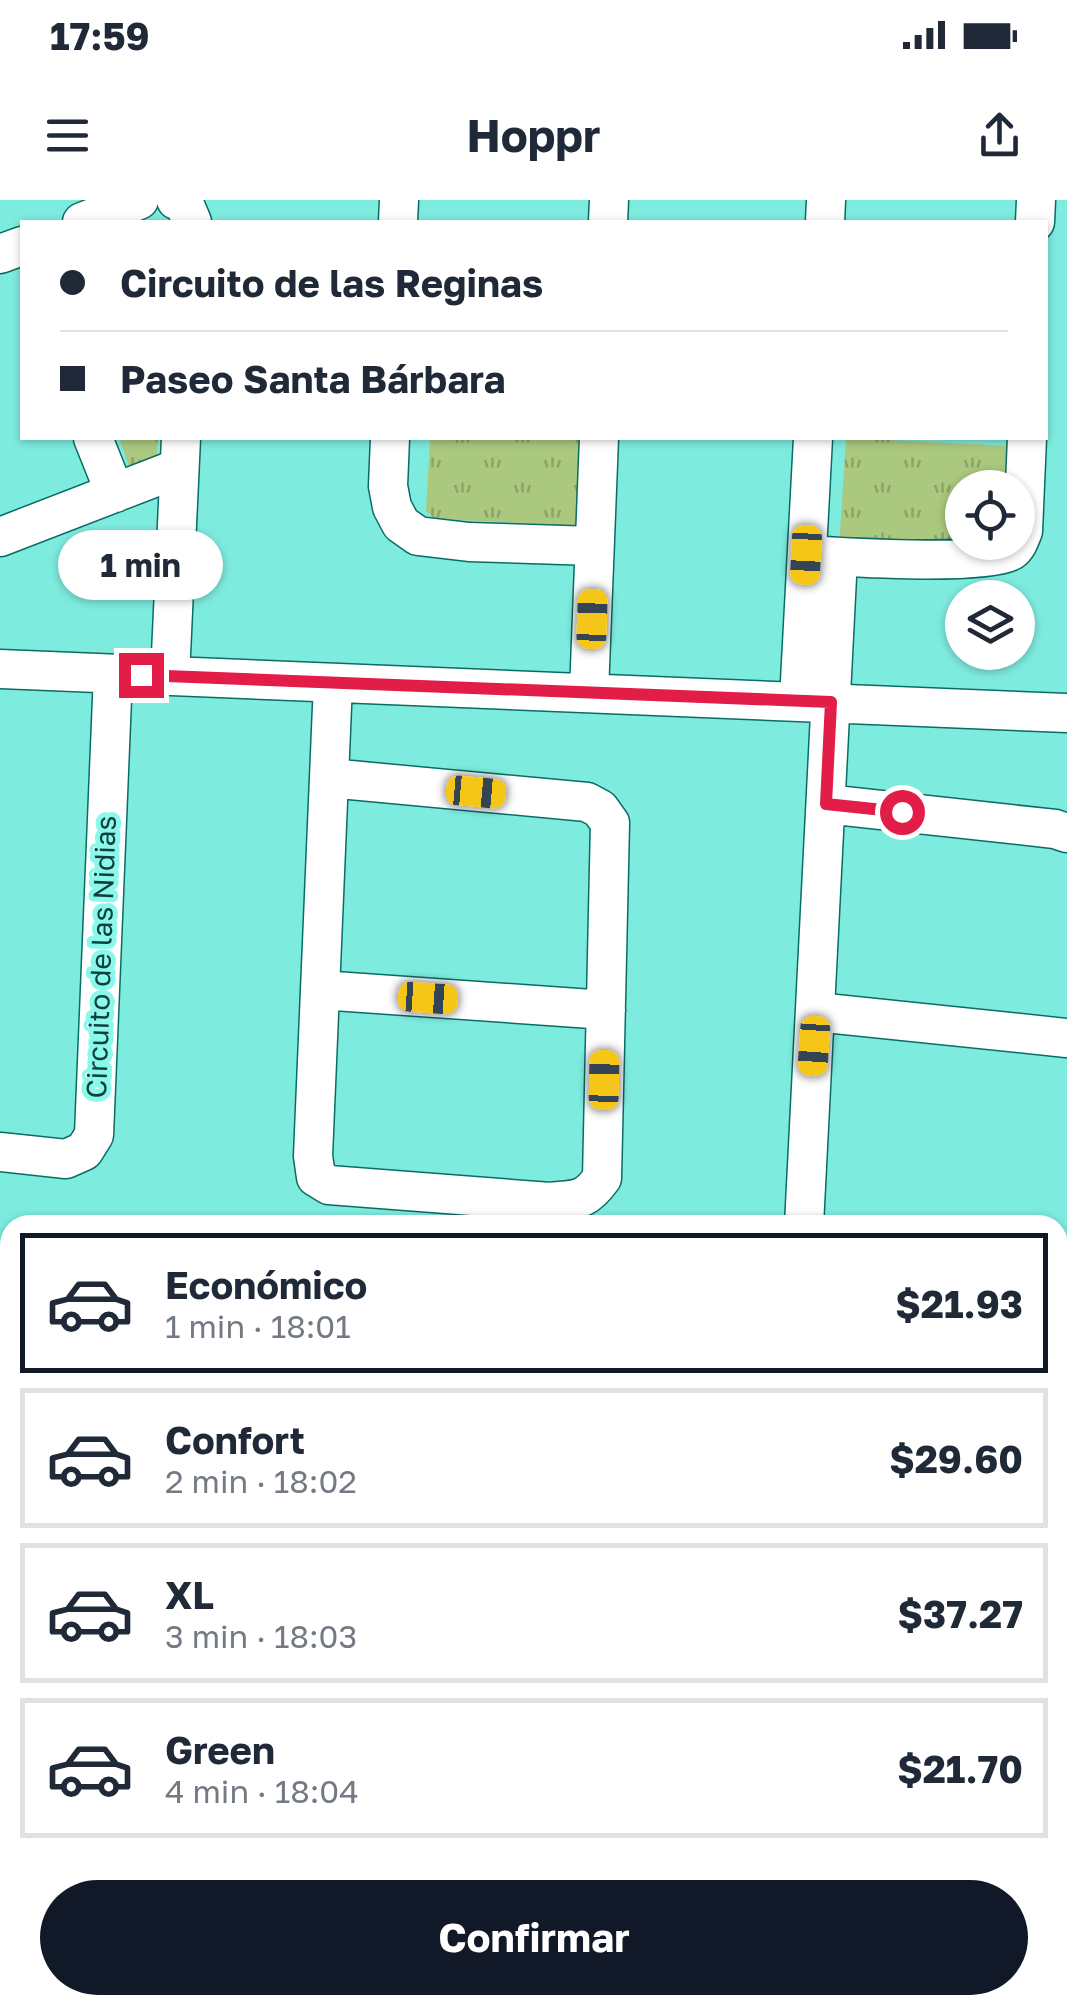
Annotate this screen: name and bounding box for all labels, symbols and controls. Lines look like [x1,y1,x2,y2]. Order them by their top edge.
text: 17:59 [50,13,150,58]
icon: menu [40,108,95,163]
text: Hoppr [466,108,601,162]
icon: share [972,108,1027,163]
text: Circuito de las Reginas [120,260,543,305]
text: Paseo Santa Bárbara [120,356,506,401]
map controls [945,470,1035,670]
button: locate [945,470,1035,560]
car [789,524,823,586]
callout: 1 min [58,530,224,600]
text: 1 min [100,546,181,584]
button: layers [945,580,1035,670]
car [576,588,608,650]
route end [119,653,164,698]
car [445,774,507,810]
route start [880,790,925,835]
street label: Circuito de las Nidias [79,815,122,1099]
car [397,981,459,1015]
car [797,1015,831,1077]
car [588,1050,620,1110]
icon: car [45,1258,135,1348]
text: Económico [165,1262,367,1307]
text: $21.93 [895,1281,1023,1326]
text: 1 min · 18:01 [165,1307,351,1345]
icon: car [45,1413,135,1503]
text: Confort [165,1417,305,1462]
text: $29.60 [889,1436,1023,1481]
text: 2 min · 18:02 [165,1462,357,1500]
icon: car [45,1568,135,1658]
text: XL [165,1572,214,1617]
text: $37.27 [898,1591,1023,1636]
text: 3 min · 18:03 [165,1617,357,1655]
icon: car [45,1723,135,1813]
text: Green [165,1727,275,1772]
text: $21.70 [897,1746,1023,1791]
text: 4 min · 18:04 [165,1772,359,1810]
button: Confirmar [40,1880,1028,1995]

